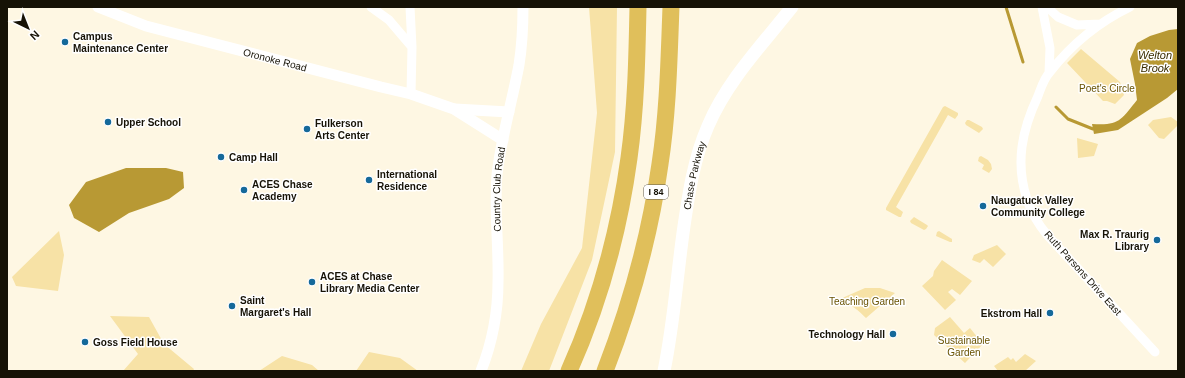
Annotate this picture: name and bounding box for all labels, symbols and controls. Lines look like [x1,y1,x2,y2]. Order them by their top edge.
north arrow [8,8,48,48]
text: N [28,28,42,42]
place label: Campus Maintenance Center [73,31,168,54]
marker: Campus Maintenance Center [60,37,70,47]
street label: Oronoke Road [242,46,308,73]
water label: Welton Brook [1138,49,1172,74]
park label: Poet's Circle [1079,83,1135,94]
marker: Upper School [103,117,113,127]
place label: Upper School [116,117,181,128]
place label: Fulkerson Arts Center [315,118,370,141]
marker: Fulkerson Arts Center [302,124,312,134]
street label: Chase Parkway [681,140,707,210]
street label: Country Club Road [491,146,507,232]
marker: Camp Hall [216,152,226,162]
place label: Camp Hall [229,152,278,163]
place label: International Residence [377,169,437,192]
marker: International Residence [364,175,374,185]
place label: ACES Chase Academy [252,179,313,202]
marker: ACES Chase Academy [239,185,249,195]
road number: I 84 [644,185,668,199]
place label: Naugatuck Valley Community College [991,195,1085,218]
marker: Naugatuck Valley Community College [978,201,988,211]
street label: Ruth Parsons Drive East [1042,229,1124,318]
place label: Max R. Traurig Library [1080,229,1149,252]
marker: Max R. Traurig Library [1152,235,1162,245]
place label: ACES at Chase Library Media Center [320,271,420,294]
marker: ACES at Chase Library Media Center [307,277,317,287]
place label: Saint Margaret's Hall [240,295,312,318]
park label: Teaching Garden [829,296,905,307]
marker: Saint Margaret's Hall [227,301,237,311]
place label: Ekstrom Hall [981,308,1042,319]
marker: Ekstrom Hall [1045,308,1055,318]
place label: Technology Hall [809,329,885,340]
marker: Technology Hall [888,329,898,339]
park label: Sustainable Garden [938,335,991,358]
marker: Goss Field House [80,337,90,347]
place label: Goss Field House [93,337,178,348]

